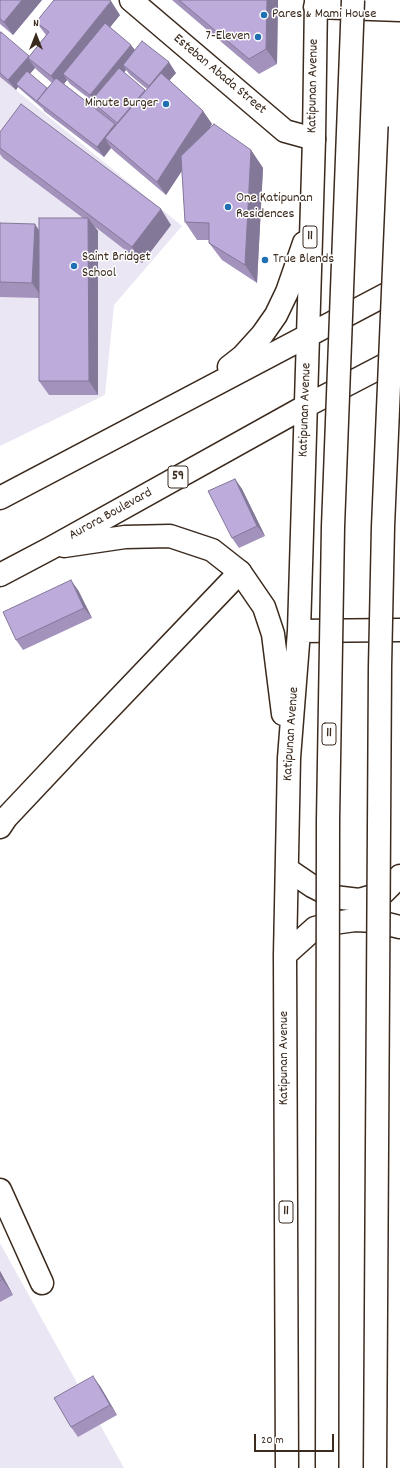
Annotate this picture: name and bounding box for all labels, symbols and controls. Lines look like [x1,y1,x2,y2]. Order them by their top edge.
place label: Pares & Mami House [272,7,376,23]
marker: Pares & Mami House [259,10,269,20]
north arrow [16,16,56,56]
text: N [33,16,39,32]
place label: 7-Eleven [206,29,250,45]
street label: Esteban Abada Street [169,31,269,119]
marker: 7-Eleven [253,32,263,42]
street label: Katipunan Avenue [305,39,323,133]
place label: Minute Burger [85,96,158,112]
marker: Minute Burger [161,99,171,109]
place label: One Katipunan Residences [236,191,313,224]
marker: One Katipunan Residences [223,202,233,212]
road number: 11 [303,226,317,248]
place label: Saint Bridget School [82,250,151,282]
place label: True Blends [273,252,334,268]
marker: True Blends [260,255,270,265]
marker: Saint Bridget School [69,261,79,271]
street label: Katipunan Avenue [296,363,316,457]
road number: 59 [168,466,188,488]
street label: Aurora Boulevard [66,485,156,545]
street label: Katipunan Avenue [280,686,304,782]
road number: 11 [322,723,336,745]
street label: Katipunan Avenue [277,1011,293,1105]
road number: 11 [279,1201,293,1223]
scale bar [256,1426,336,1452]
text: 20 m [261,1432,284,1449]

